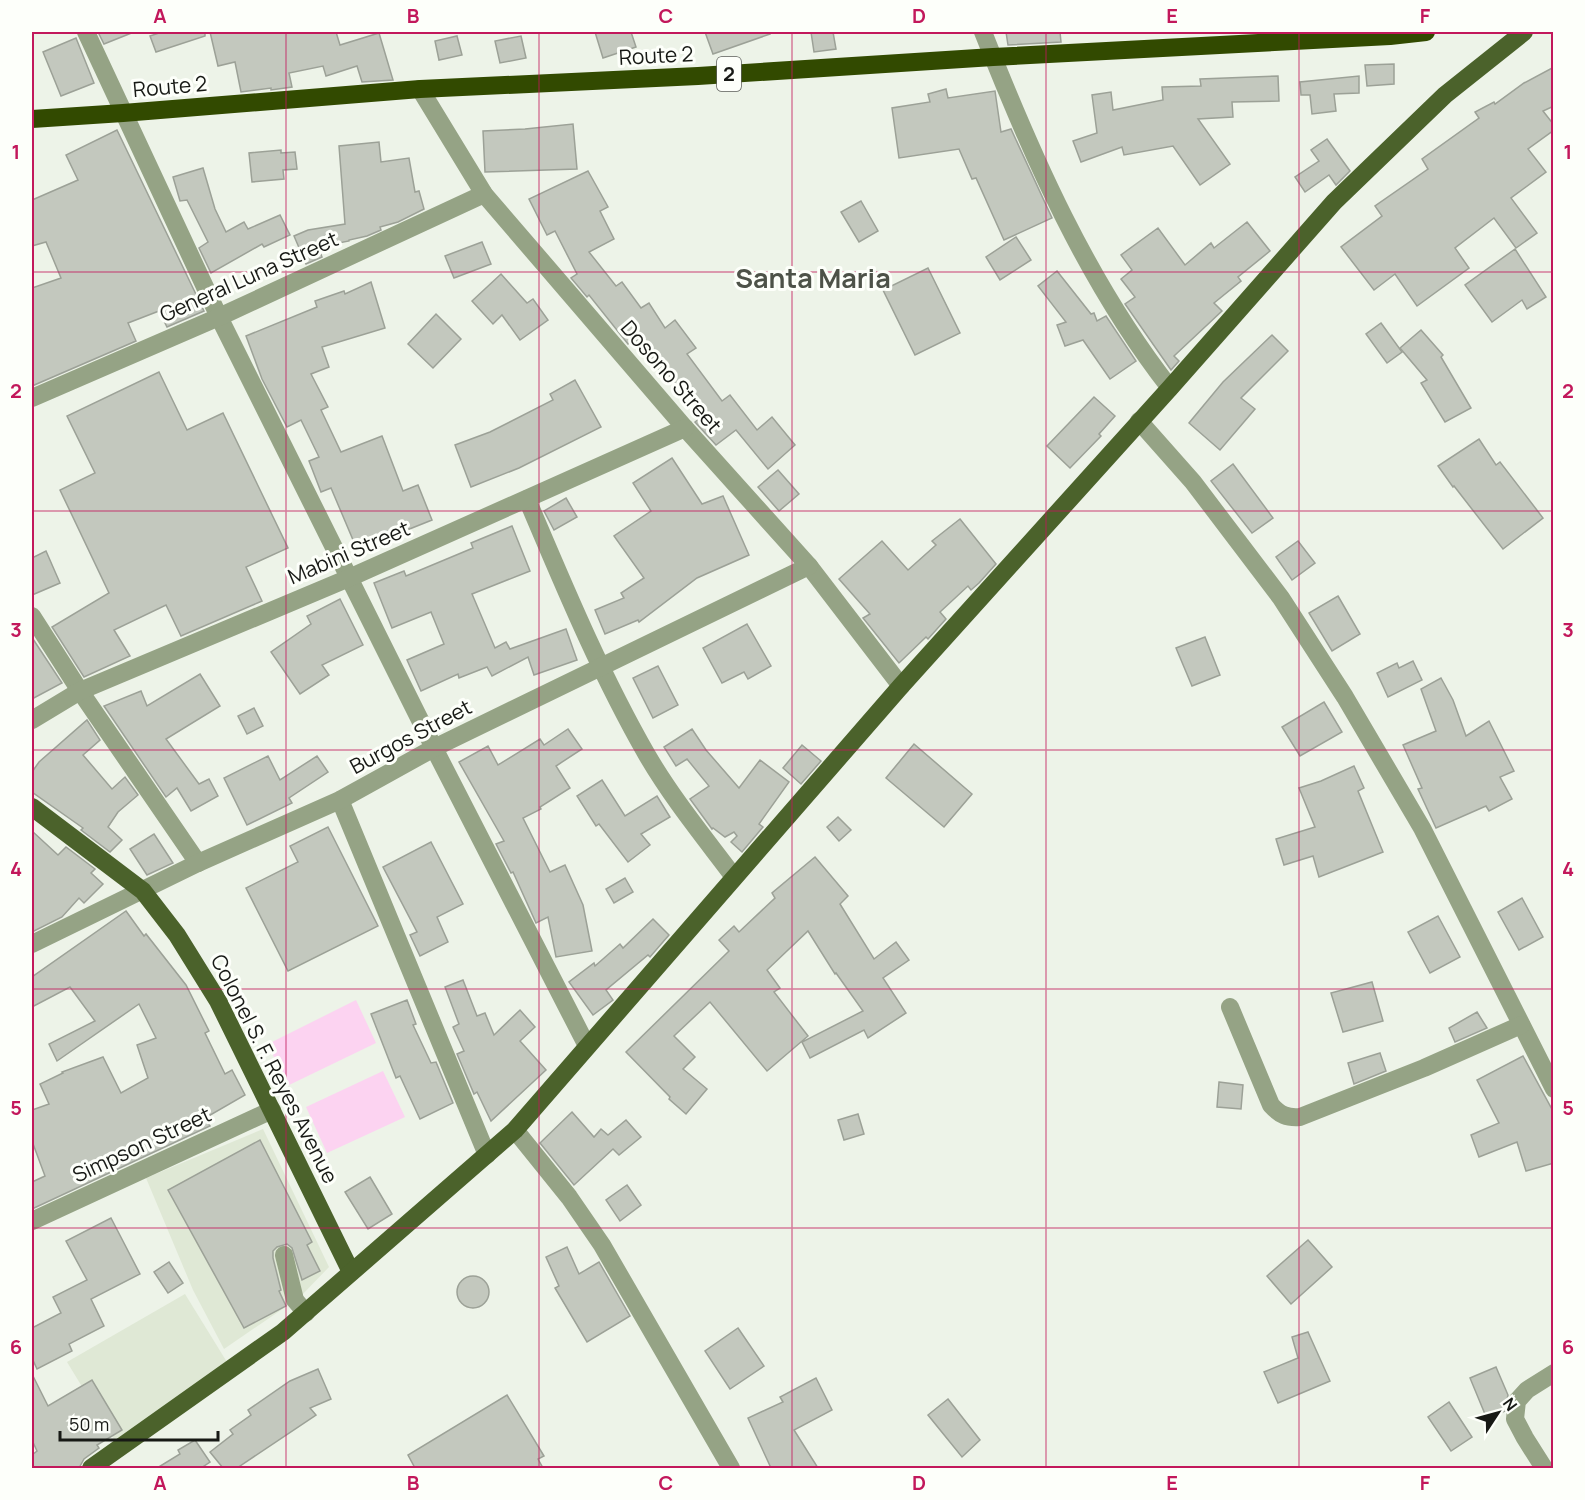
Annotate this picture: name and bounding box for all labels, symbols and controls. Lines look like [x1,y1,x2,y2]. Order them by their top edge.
text: A [153,2,167,29]
text: B [407,2,420,29]
text: C [659,2,673,29]
text: D [912,2,926,29]
text: E [1166,2,1178,29]
text: F [1420,2,1431,29]
street label: Route 2 [618,39,694,71]
road number: 2 [717,57,741,91]
street label: Route 2 [132,69,208,103]
text: 1 [12,138,20,165]
text: 1 [1564,138,1572,165]
street label: General Luna Street [155,224,342,328]
district label: Santa Maria [735,259,891,296]
street label: Dosono Street [615,314,728,439]
text: 2 [10,377,22,404]
text: 2 [1562,377,1574,404]
street label: Mabini Street [283,514,414,590]
text: 3 [10,616,22,643]
text: 3 [1562,616,1574,643]
street label: Burgos Street [345,692,476,780]
text: 4 [10,855,22,882]
text: 4 [1562,855,1574,882]
street label: Colonel S. F. Reyes Avenue [205,949,345,1188]
text: 5 [10,1094,22,1121]
text: 5 [1562,1094,1574,1121]
street label: Simpson Street [68,1100,215,1188]
text: 6 [10,1333,22,1360]
text: 6 [1562,1333,1574,1360]
north arrow [1468,1383,1528,1443]
text: N [1498,1393,1522,1415]
scale bar [60,1404,218,1442]
text: 50 m [69,1412,109,1436]
text: A [153,1469,167,1496]
text: B [407,1469,420,1496]
text: C [659,1469,673,1496]
text: D [912,1469,926,1496]
text: E [1166,1469,1178,1496]
text: F [1420,1469,1431,1496]

